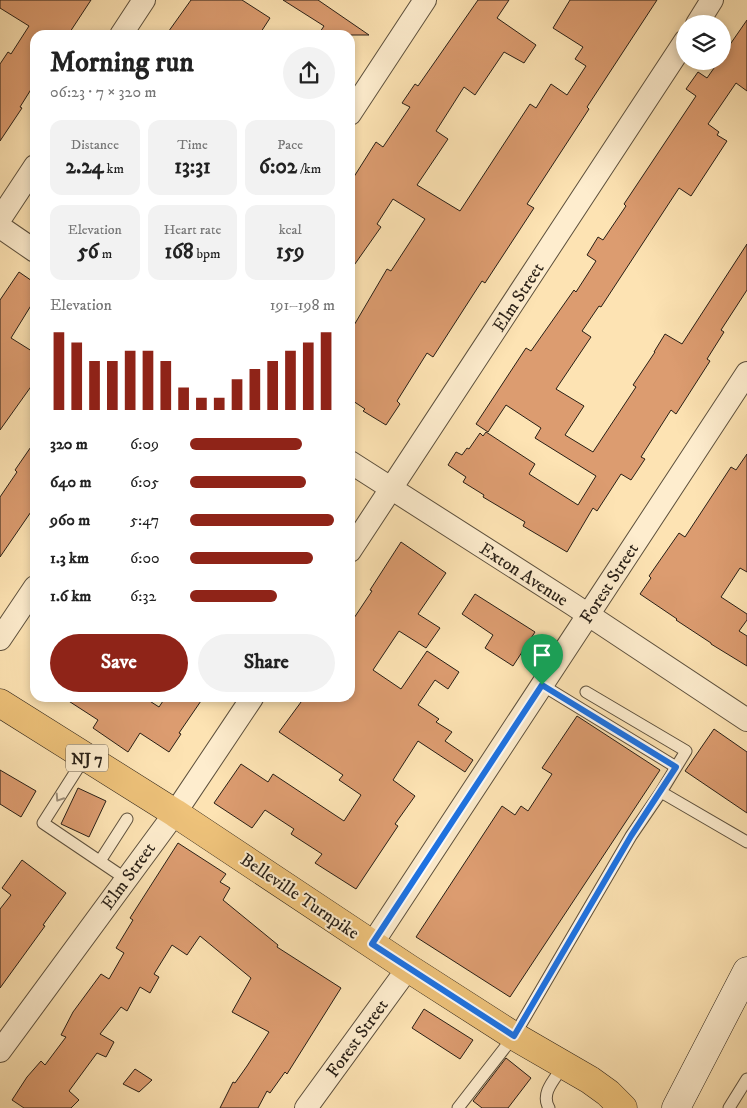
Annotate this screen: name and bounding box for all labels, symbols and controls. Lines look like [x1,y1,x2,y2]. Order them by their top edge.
map controls [676,15,731,70]
button: layers [676,15,731,70]
text: Morning run [50,45,194,80]
button: share [283,47,335,99]
text: 06:23 · 7 × 320 m [50,82,156,102]
text: Distance [71,136,119,154]
text: Time [177,136,208,154]
text: Pace [277,136,303,154]
text: 2.24 [66,154,104,180]
text: 13:31 [174,154,211,180]
text: 6:02 [259,154,297,180]
text: km [104,160,124,178]
text: /km [297,160,321,178]
text: Elevation [68,221,122,239]
text: Heart rate [164,221,221,239]
text: kcal [279,221,302,239]
text: 56 [77,239,99,265]
text: 168 [164,239,193,265]
text: 159 [276,239,304,265]
text: m [99,245,112,263]
text: bpm [193,245,221,263]
street label: Elm Street [488,259,549,336]
text: Elevation [50,295,112,315]
text: 191–198 m [270,295,335,315]
text: 320 m [50,434,88,454]
text: 6:09 [130,434,159,454]
text: 640 m [50,472,92,492]
text: 6:05 [130,472,159,492]
text: 960 m [50,510,90,530]
text: 5:47 [130,510,159,530]
street label: Exton Avenue [475,538,572,612]
street label: Forest Street [576,539,644,628]
text: 1.3 km [50,548,89,568]
text: 6:00 [130,548,160,568]
text: 1.6 km [50,586,91,606]
text: 6:32 [130,586,156,606]
button: Save [50,634,188,692]
button: Share [198,634,335,692]
pin [521,634,563,685]
icon: arrive [528,641,556,669]
road number: NJ 7 [66,744,108,771]
one-way arrow [55,792,65,801]
street label: Elm Street [97,838,161,915]
street label: Belleville Turnpike [236,849,363,945]
street label: Forest Street [322,995,394,1082]

